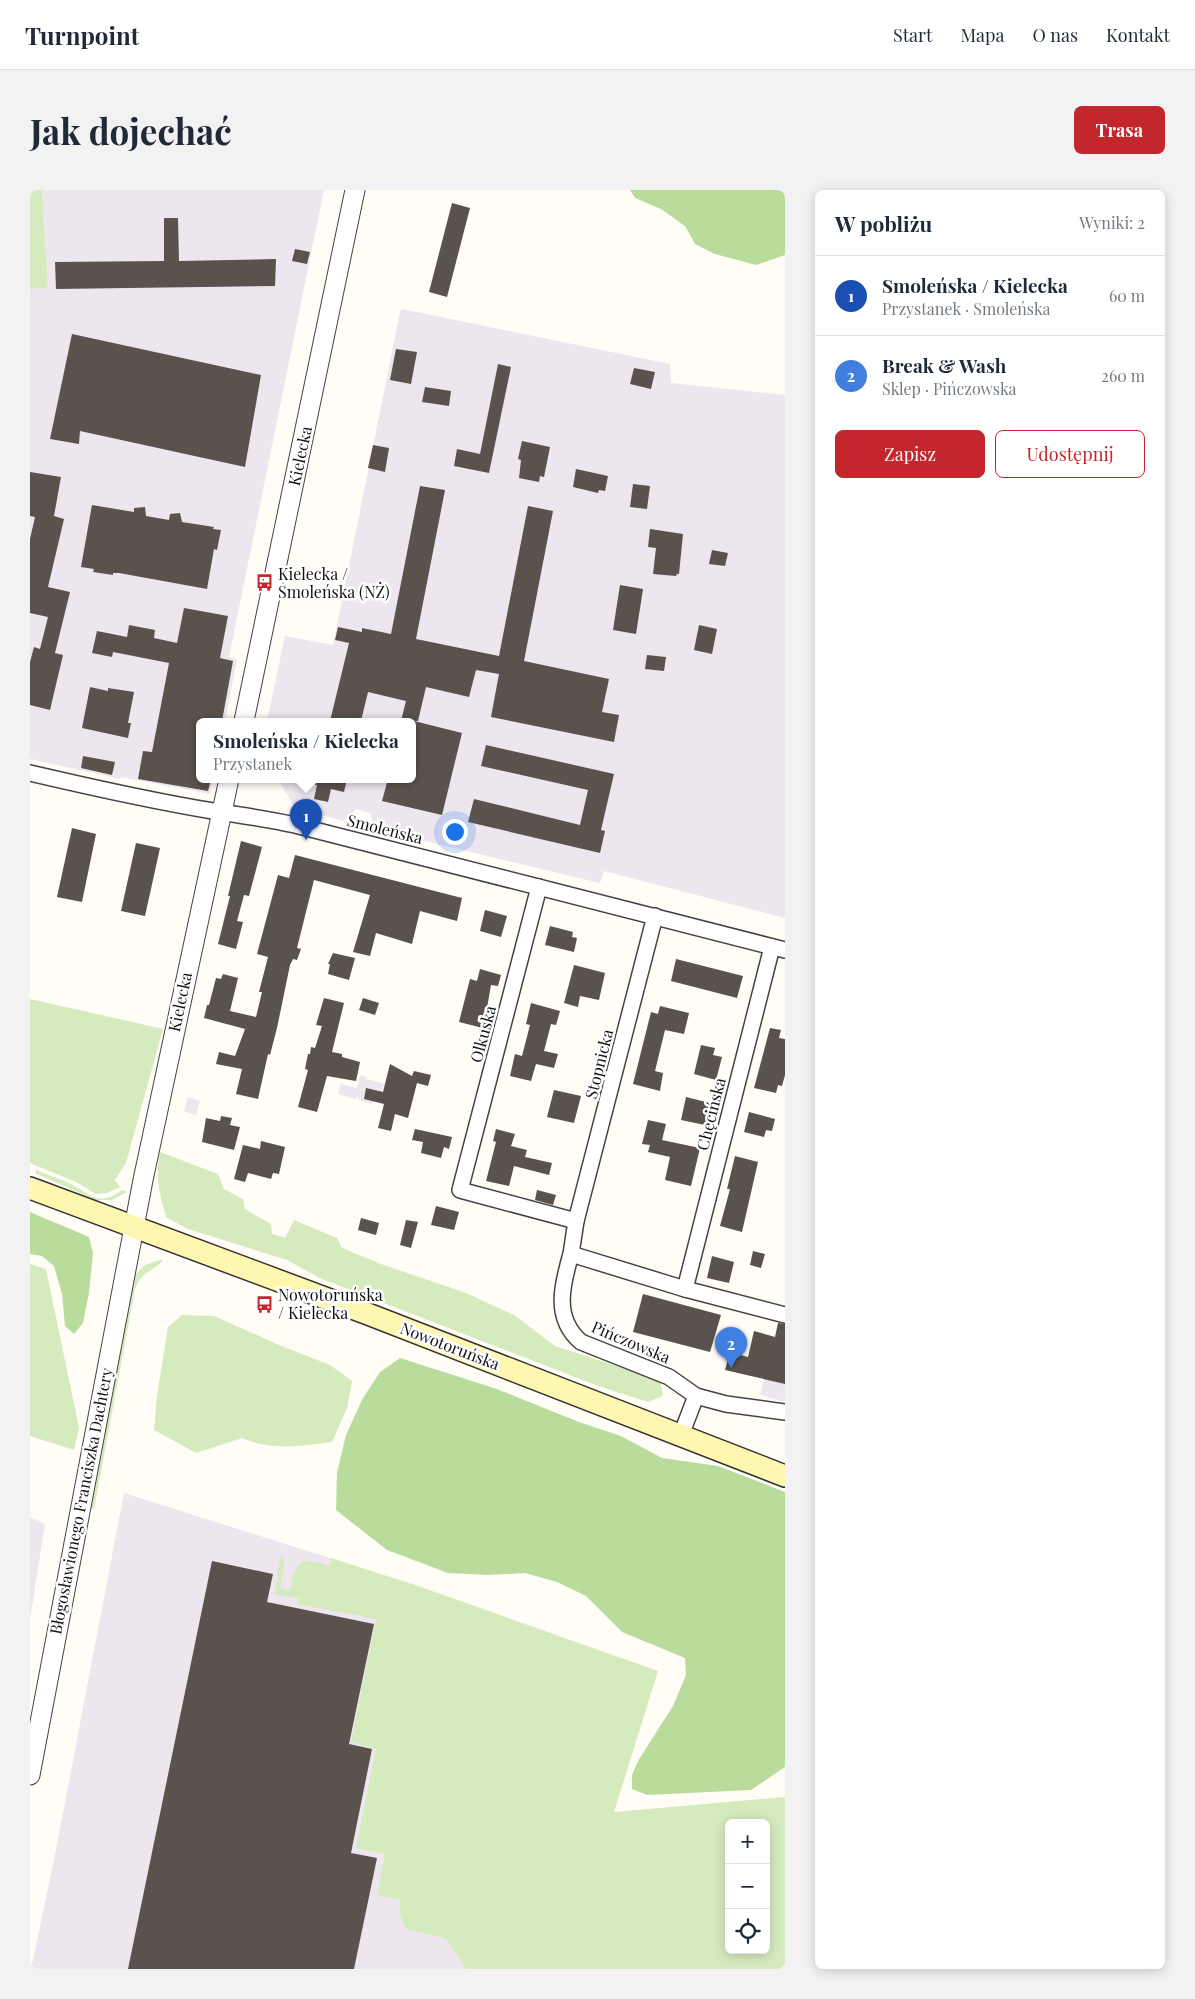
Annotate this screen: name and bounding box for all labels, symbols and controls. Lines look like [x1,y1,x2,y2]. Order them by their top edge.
text: Turnpoint [25,19,139,51]
text: Start [893,23,932,47]
text: Mapa [960,23,1004,47]
text: O nas [1032,23,1078,47]
text: Kontakt [1106,23,1170,47]
button: Trasa [1074,106,1165,154]
text: Jak dojechać [30,107,232,154]
text: W pobliżu [835,209,932,237]
text: Wyniki: 2 [1079,212,1145,233]
text: Smoleńska / Kielecka [882,272,1068,298]
text: 1 [848,285,854,306]
text: 60 m [1109,285,1145,306]
text: Przystanek · Smoleńska [882,298,1051,319]
text: Break & Wash [882,352,1006,378]
text: 2 [847,365,855,386]
text: 260 m [1101,365,1145,386]
text: Sklep · Pińczowska [882,378,1017,399]
street label: Kielecka [283,424,316,488]
button: Zapisz [835,430,985,478]
button: Udostępnij [995,430,1145,478]
place label: Kielecka / Smoleńska (NŻ) [278,563,390,602]
bus stop icon: Kielecka / Smoleńska (NŻ) [254,573,274,593]
popup [196,718,416,783]
text: Smoleńska / Kielecka [213,727,399,753]
text: Przystanek [213,753,292,774]
pin: 1 [290,799,322,840]
street label: Smoleńska [345,809,425,848]
your location [442,819,468,845]
street label: Kielecka [163,970,196,1034]
street label: Olkuska [465,1003,500,1065]
street label: Stopnicka [580,1027,617,1101]
street label: Chęcińska [691,1075,730,1152]
place label: Nowotoruńska / Kielecka [278,1284,383,1323]
bus stop icon: Nowotoruńska / Kielecka [254,1294,274,1314]
street label: Pińczowska [589,1316,674,1368]
street label: Nowotoruńska [398,1317,503,1374]
pin: 2 [715,1327,747,1368]
street label: Błogosławionego Franciszka Dachtery [44,1366,117,1636]
map controls [725,1819,770,1954]
button: + [725,1819,770,1864]
button: − [725,1864,770,1909]
button: locate [725,1909,770,1954]

